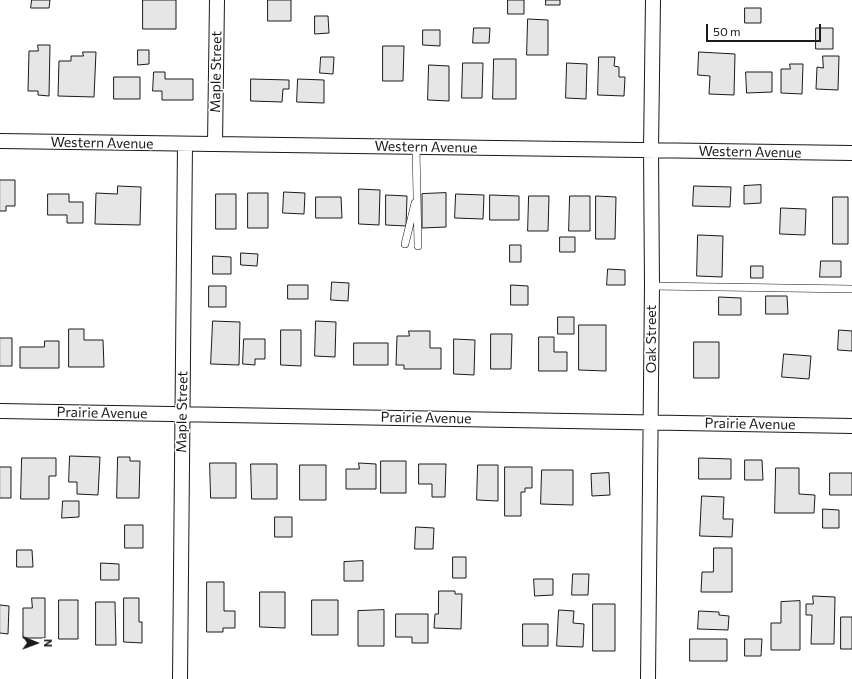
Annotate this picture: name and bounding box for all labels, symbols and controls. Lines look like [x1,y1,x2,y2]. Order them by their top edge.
scale bar [708,16,823,42]
text: 50 m [713,24,741,38]
street label: Maple Street [207,31,225,113]
street label: Western Avenue [50,134,154,152]
street label: Western Avenue [374,138,478,156]
street label: Western Avenue [698,143,802,161]
street label: Oak Street [643,305,659,373]
street label: Maple Street [173,371,191,453]
street label: Prairie Avenue [56,404,148,422]
street label: Prairie Avenue [380,409,472,427]
street label: Prairie Avenue [704,415,796,433]
north arrow [16,623,56,663]
text: N [42,639,55,647]

